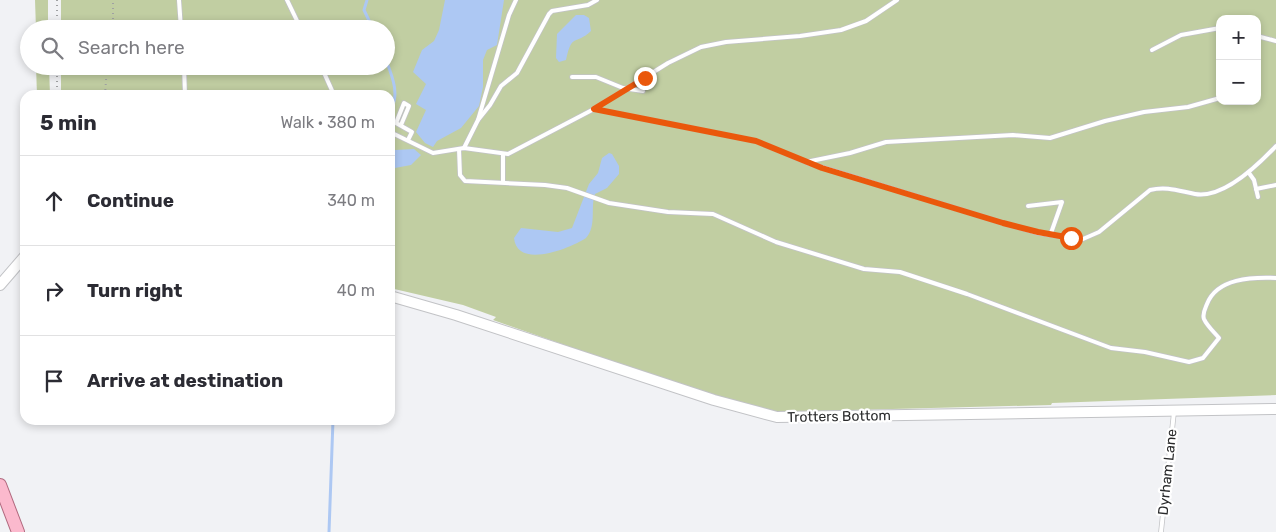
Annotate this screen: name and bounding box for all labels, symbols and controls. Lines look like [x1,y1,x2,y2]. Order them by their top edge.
map controls [1216,15,1261,105]
button: + [1216,15,1261,60]
search box [20,20,395,75]
icon: search [38,34,66,62]
text: Search here [78,36,185,59]
button: − [1216,60,1261,105]
route end [634,67,657,90]
text: 5 min [40,110,97,135]
text: Walk · 380 m [281,113,375,132]
icon: ahead [40,187,68,215]
text: Continue [87,189,174,212]
text: 340 m [327,191,375,210]
route start [1060,227,1083,250]
icon: right [40,277,68,305]
text: Turn right [87,279,182,302]
text: 40 m [337,281,375,300]
icon: arrive [40,367,68,395]
text: Arrive at destination [87,369,283,392]
street label: Trotters Bottom [787,407,891,426]
street label: Dyrham Lane [1155,428,1181,516]

